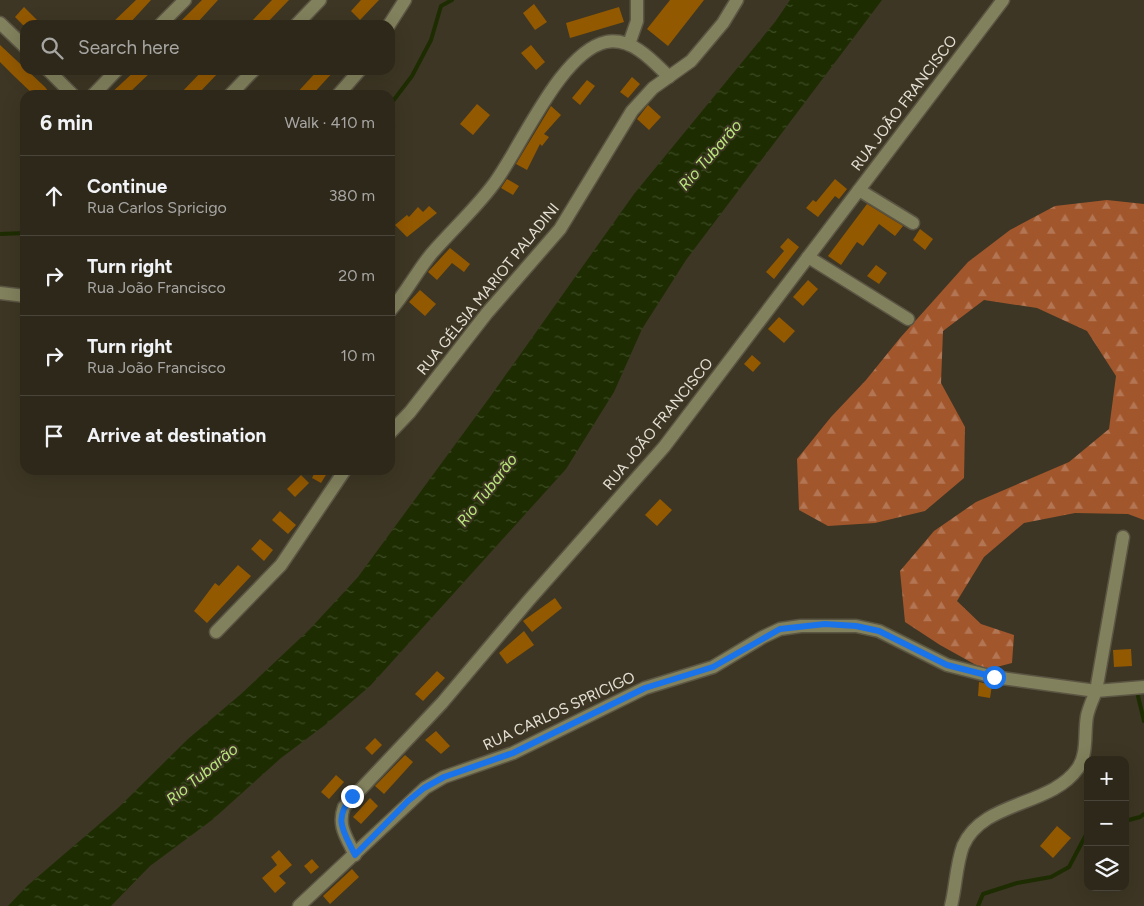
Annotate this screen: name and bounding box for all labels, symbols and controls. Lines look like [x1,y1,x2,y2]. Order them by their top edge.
search box [20,20,395,75]
street label: RUA JOÃO FRANCISCO [847,32,961,174]
icon: search [38,34,66,62]
text: Search here [78,36,180,59]
text: 6 min [40,110,93,135]
text: Walk · 410 m [285,113,375,132]
water label: Rio Tubarão [674,116,746,194]
text: Continue [87,175,167,198]
icon: ahead [40,182,68,210]
text: 380 m [329,186,375,205]
text: Rua Carlos Spricigo [87,198,227,217]
street label: RUA GÉLSIA MARIOT PALADINI [413,200,563,378]
text: Turn right [87,255,173,278]
icon: right [40,262,68,290]
text: 20 m [338,266,375,285]
text: Rua João Francisco [87,278,226,297]
text: Turn right [87,335,173,358]
icon: right [40,342,68,370]
text: 10 m [341,346,375,365]
street label: RUA JOÃO FRANCISCO [599,354,717,494]
text: Rua João Francisco [87,358,226,377]
icon: arrive [40,422,68,450]
text: Arrive at destination [87,424,266,447]
water label: Rio Tubarão [453,450,521,530]
route start [983,666,1006,689]
street label: RUA CARLOS SPRICIGO [480,668,638,754]
water label: Rio Tubarão [162,739,242,809]
map controls [1084,756,1129,891]
button: + [1084,756,1129,801]
route end [341,785,364,808]
button: − [1084,801,1129,846]
button: layers [1084,846,1129,891]

